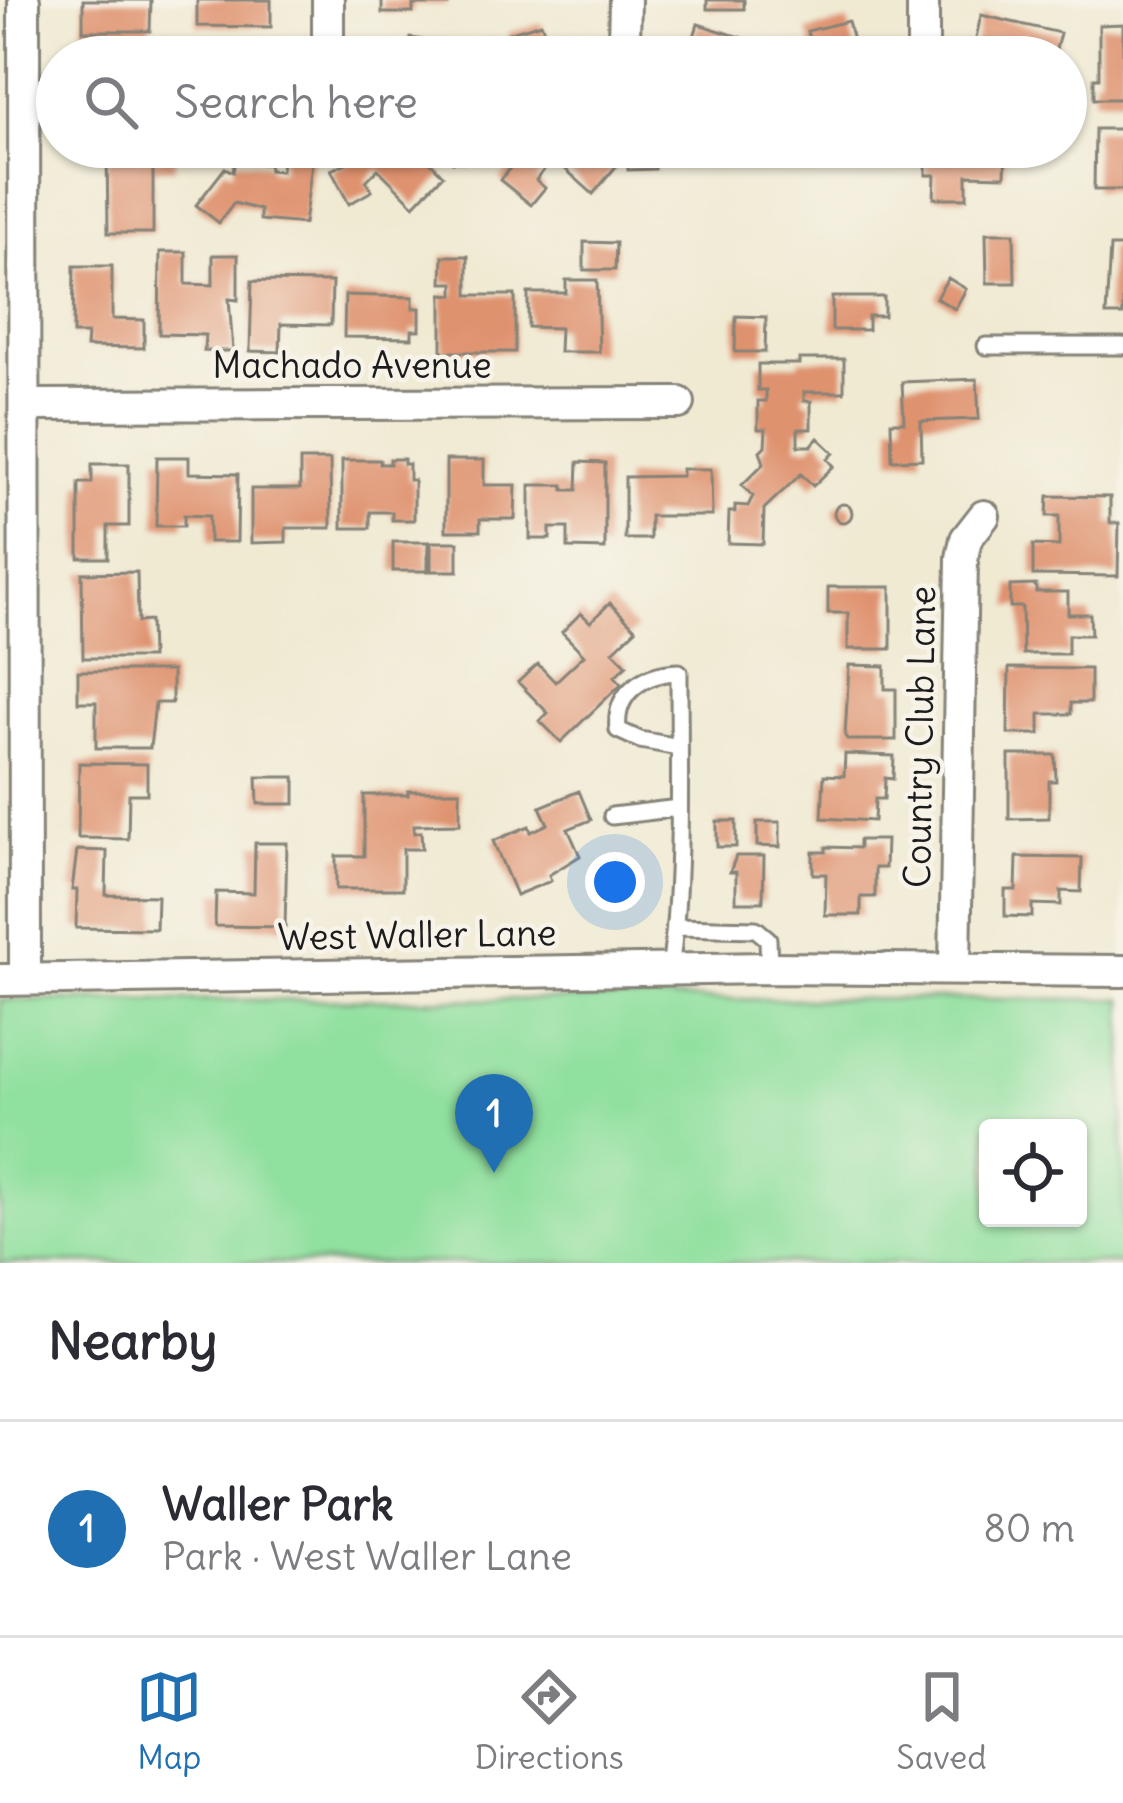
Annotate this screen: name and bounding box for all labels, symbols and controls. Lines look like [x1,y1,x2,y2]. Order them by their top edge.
search box [36,36,1087,168]
icon: search [78,69,144,135]
text: Search here [174,74,418,130]
street label: Machado Avenue [212,343,492,388]
street label: Country Club Lane [895,585,945,889]
your location [585,852,645,912]
street label: West Waller Lane [277,910,557,960]
pin: 1 [455,1074,533,1173]
map controls [979,1119,1087,1227]
button: locate [979,1119,1087,1227]
text: Nearby [48,1309,217,1373]
text: Waller Park [162,1476,394,1532]
text: 1 [79,1504,95,1553]
text: 80 m [983,1504,1075,1553]
text: Park · West Waller Lane [162,1532,572,1581]
tab: Map [136,1664,202,1778]
tab: Directions [475,1664,624,1778]
tab: Saved [896,1664,987,1778]

